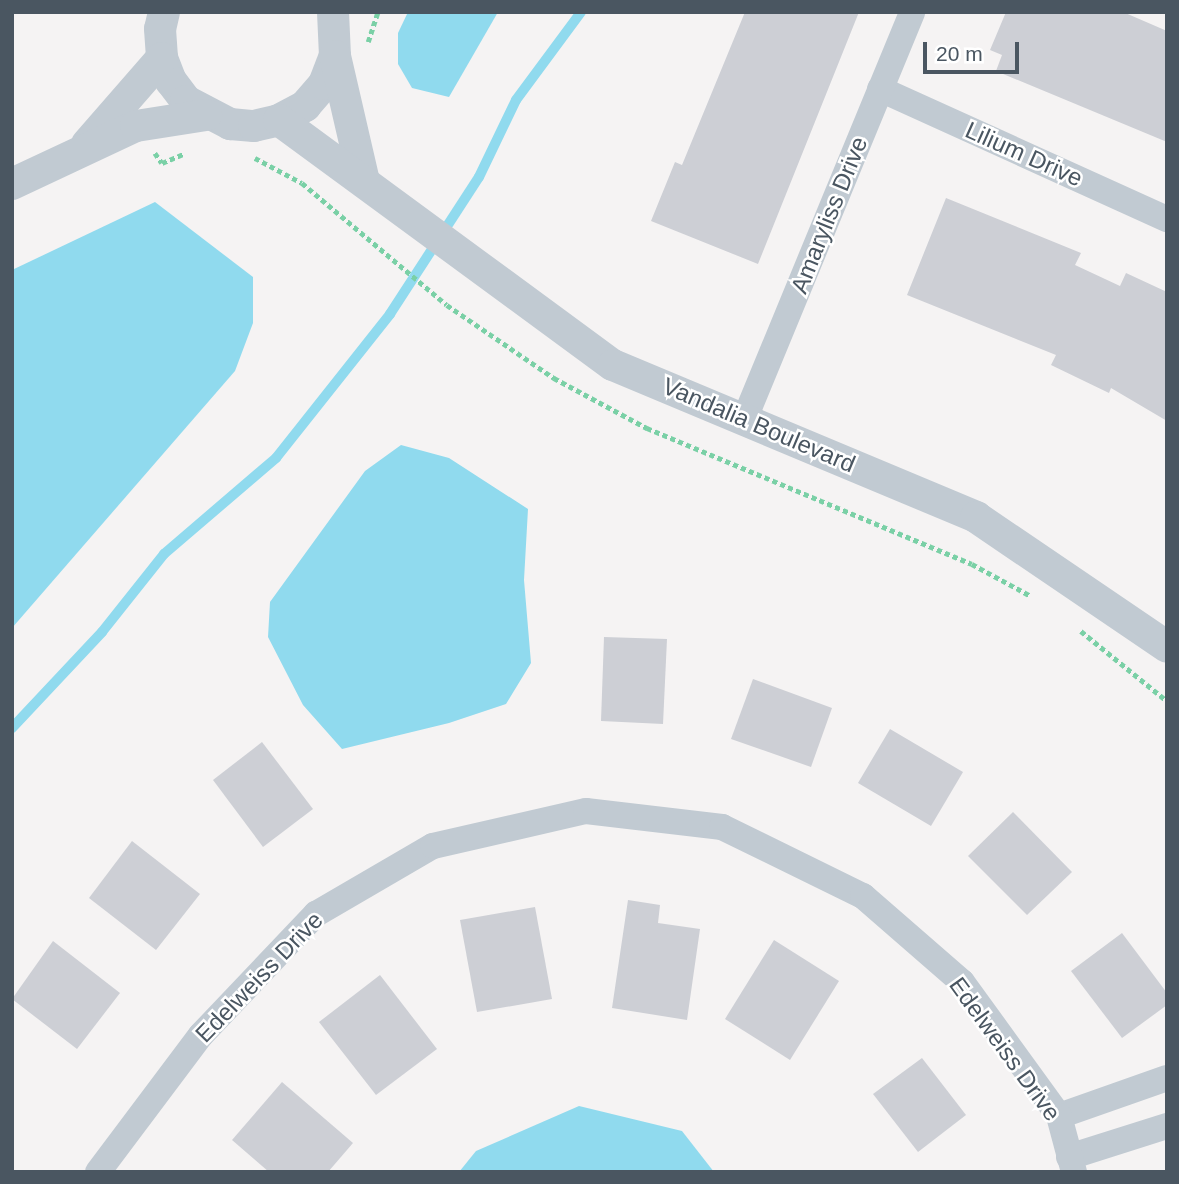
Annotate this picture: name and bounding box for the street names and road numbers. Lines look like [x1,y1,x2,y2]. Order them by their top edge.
street label: Lilium Drive [961,115,1087,193]
street label: Amaryliss Drive [784,132,874,298]
street label: Vandalia Boulevard [658,371,860,479]
street label: Edelweiss Drive [189,906,329,1048]
street label: Edelweiss Drive [943,971,1067,1127]

